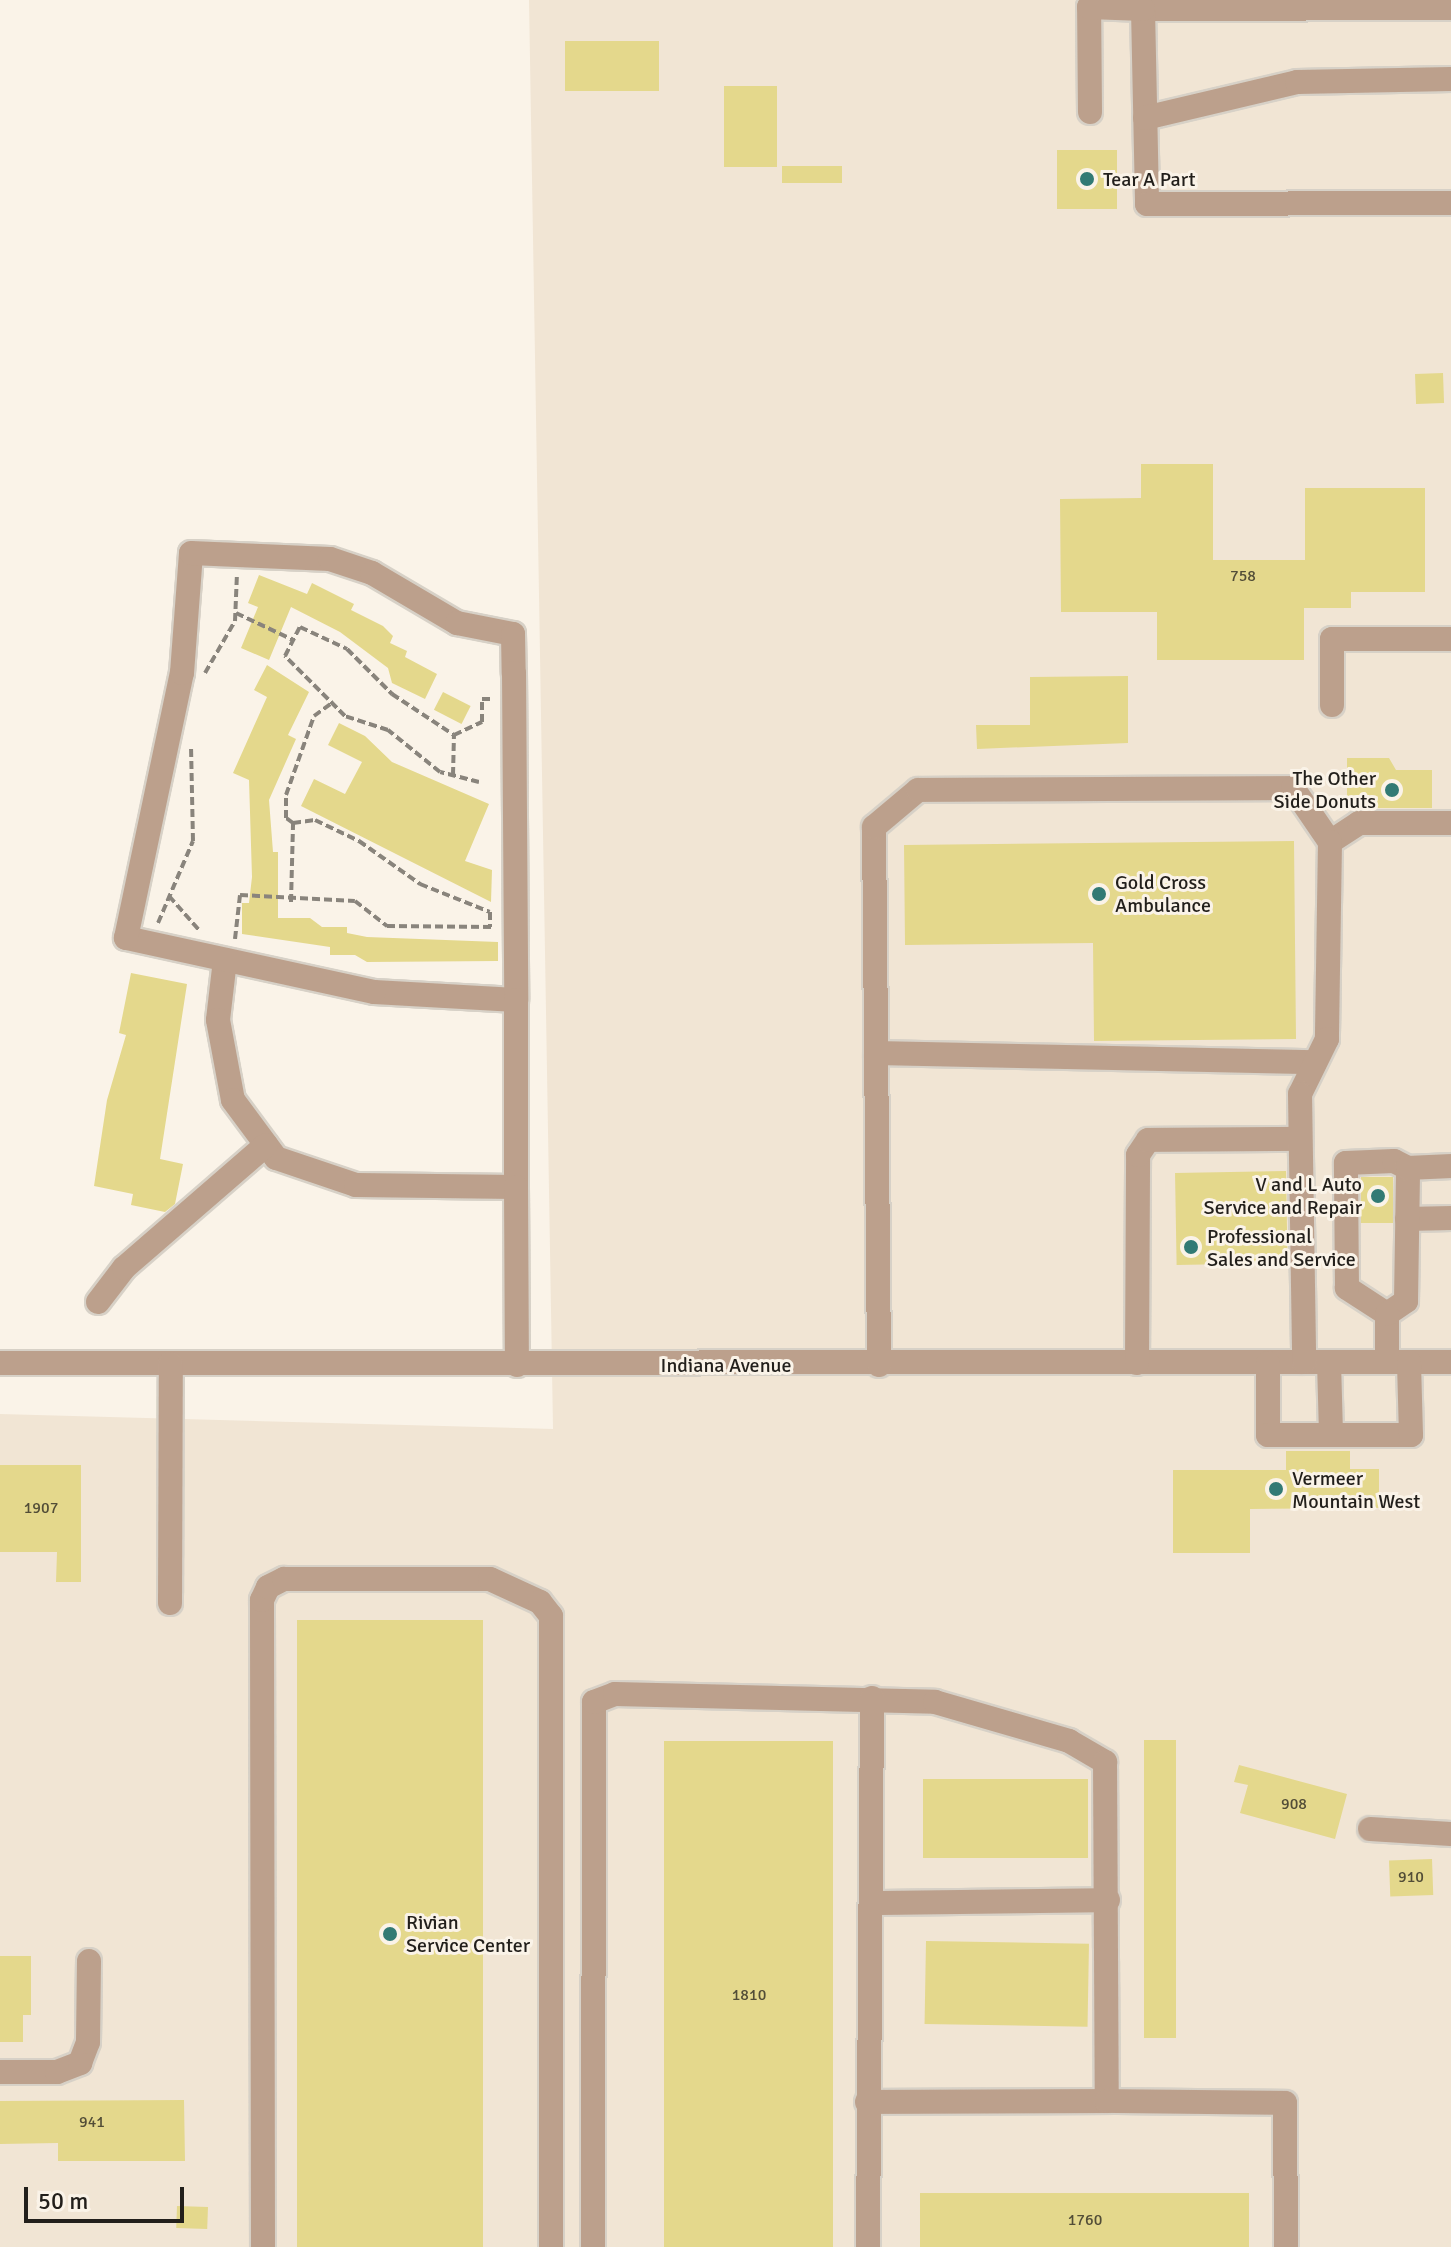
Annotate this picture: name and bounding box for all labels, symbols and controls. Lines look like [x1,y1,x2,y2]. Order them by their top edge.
place label: Tear A Part [1103,167,1196,191]
marker: Tear A Part [1078,170,1096,188]
house number: 758 [1230,566,1256,586]
place label: The Other Side Donuts [1274,766,1376,813]
marker: The Other Side Donuts [1383,781,1401,799]
place label: Gold Cross Ambulance [1115,870,1211,917]
marker: Gold Cross Ambulance [1090,885,1108,903]
place label: V and L Auto Service and Repair [1204,1172,1362,1219]
marker: V and L Auto Service and Repair [1369,1187,1387,1205]
place label: Professional Sales and Service [1207,1224,1356,1271]
marker: Professional Sales and Service [1182,1238,1200,1256]
street label: Indiana Avenue [661,1353,791,1377]
place label: Vermeer Mountain West [1292,1466,1420,1513]
marker: Vermeer Mountain West [1267,1480,1285,1498]
house number: 1907 [24,1498,58,1518]
house number: 908 [1281,1794,1307,1814]
house number: 910 [1398,1867,1424,1887]
place label: Rivian Service Center [406,1910,530,1957]
marker: Rivian Service Center [381,1925,399,1943]
house number: 1810 [732,1985,766,2005]
house number: 941 [79,2112,105,2132]
scale bar [28,2171,188,2221]
text: 50 m [38,2186,88,2216]
house number: 1760 [1068,2210,1102,2230]

